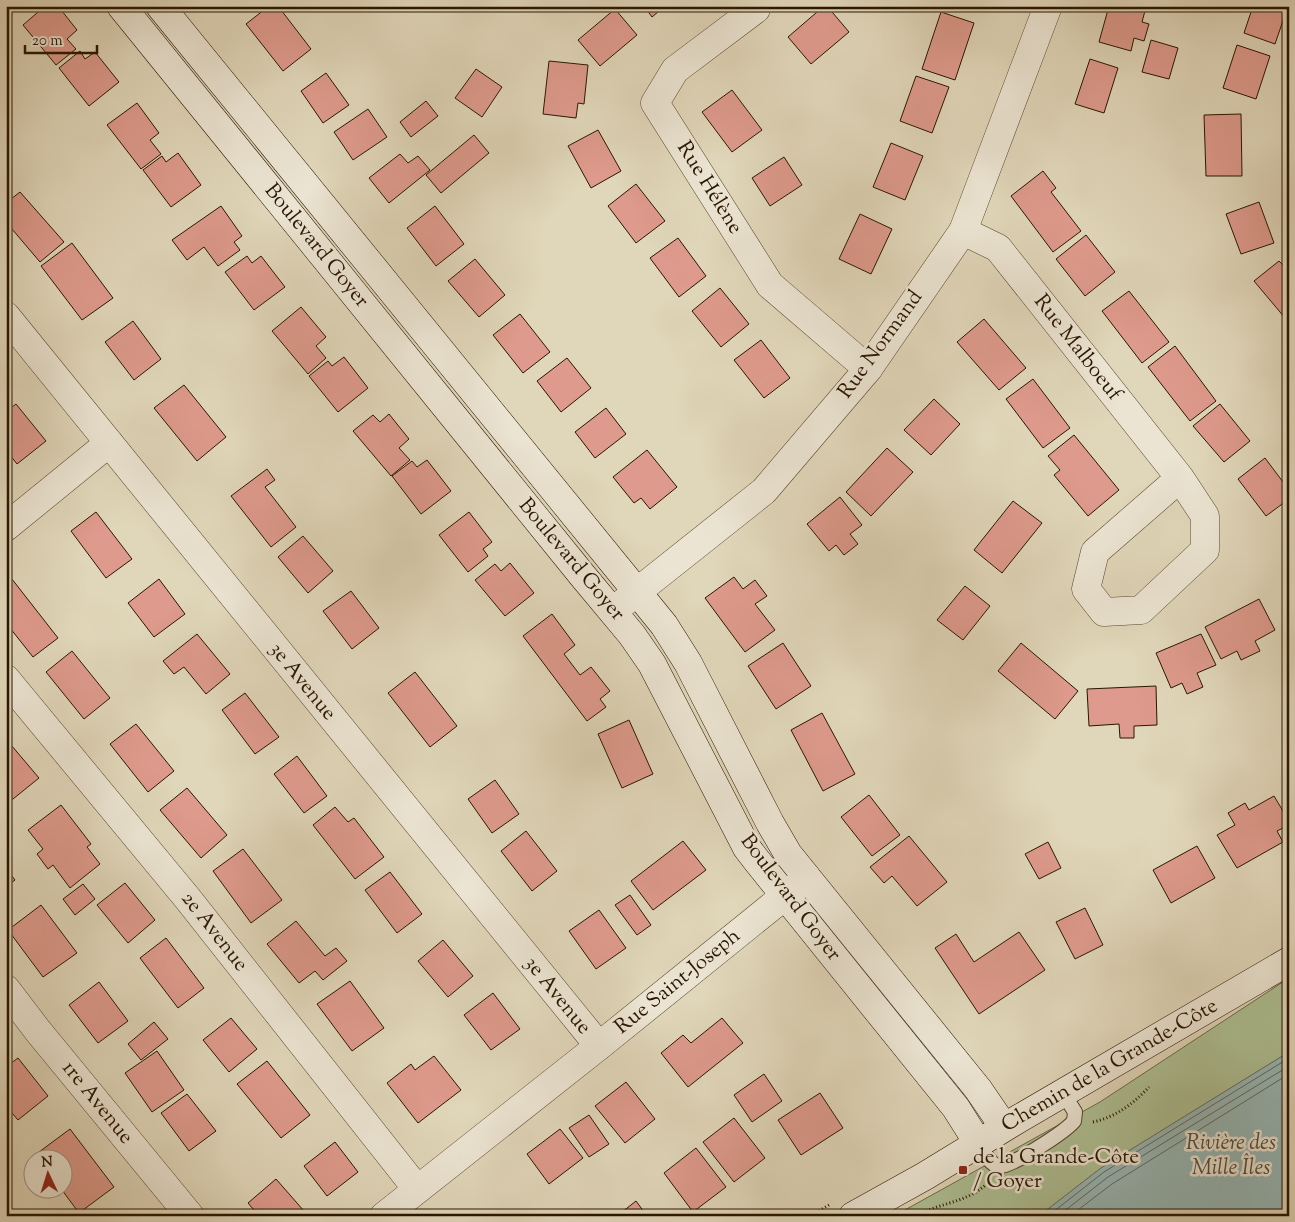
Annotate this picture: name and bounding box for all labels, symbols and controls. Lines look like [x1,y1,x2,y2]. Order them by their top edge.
scale bar [25,22,98,54]
text: 20 m [32,31,63,52]
street label: Rue Hélène [669,136,749,240]
street label: Boulevard Goyer [256,177,376,315]
street label: Rue Normand [831,284,931,405]
street label: Rue Malboeuf [1026,288,1129,409]
street label: Boulevard Goyer [511,492,632,628]
street label: 3e Avenue [261,637,343,727]
street label: Boulevard Goyer [732,828,848,968]
street label: 2e Avenue [173,886,255,978]
street label: Rue Saint-Joseph [609,922,747,1042]
street label: 3e Avenue [516,951,598,1041]
street label: Chemin de la Grande-Côte [996,992,1224,1140]
street label: 1re Avenue [54,1055,140,1151]
water label: Rivière des Mille Îles [1186,1128,1276,1185]
place label: de la Grande-Côte / Goyer [973,1143,1139,1197]
north arrow [22,1150,72,1200]
text: N [41,1153,54,1173]
marker: de la Grande-Côte / Goyer [957,1164,969,1176]

